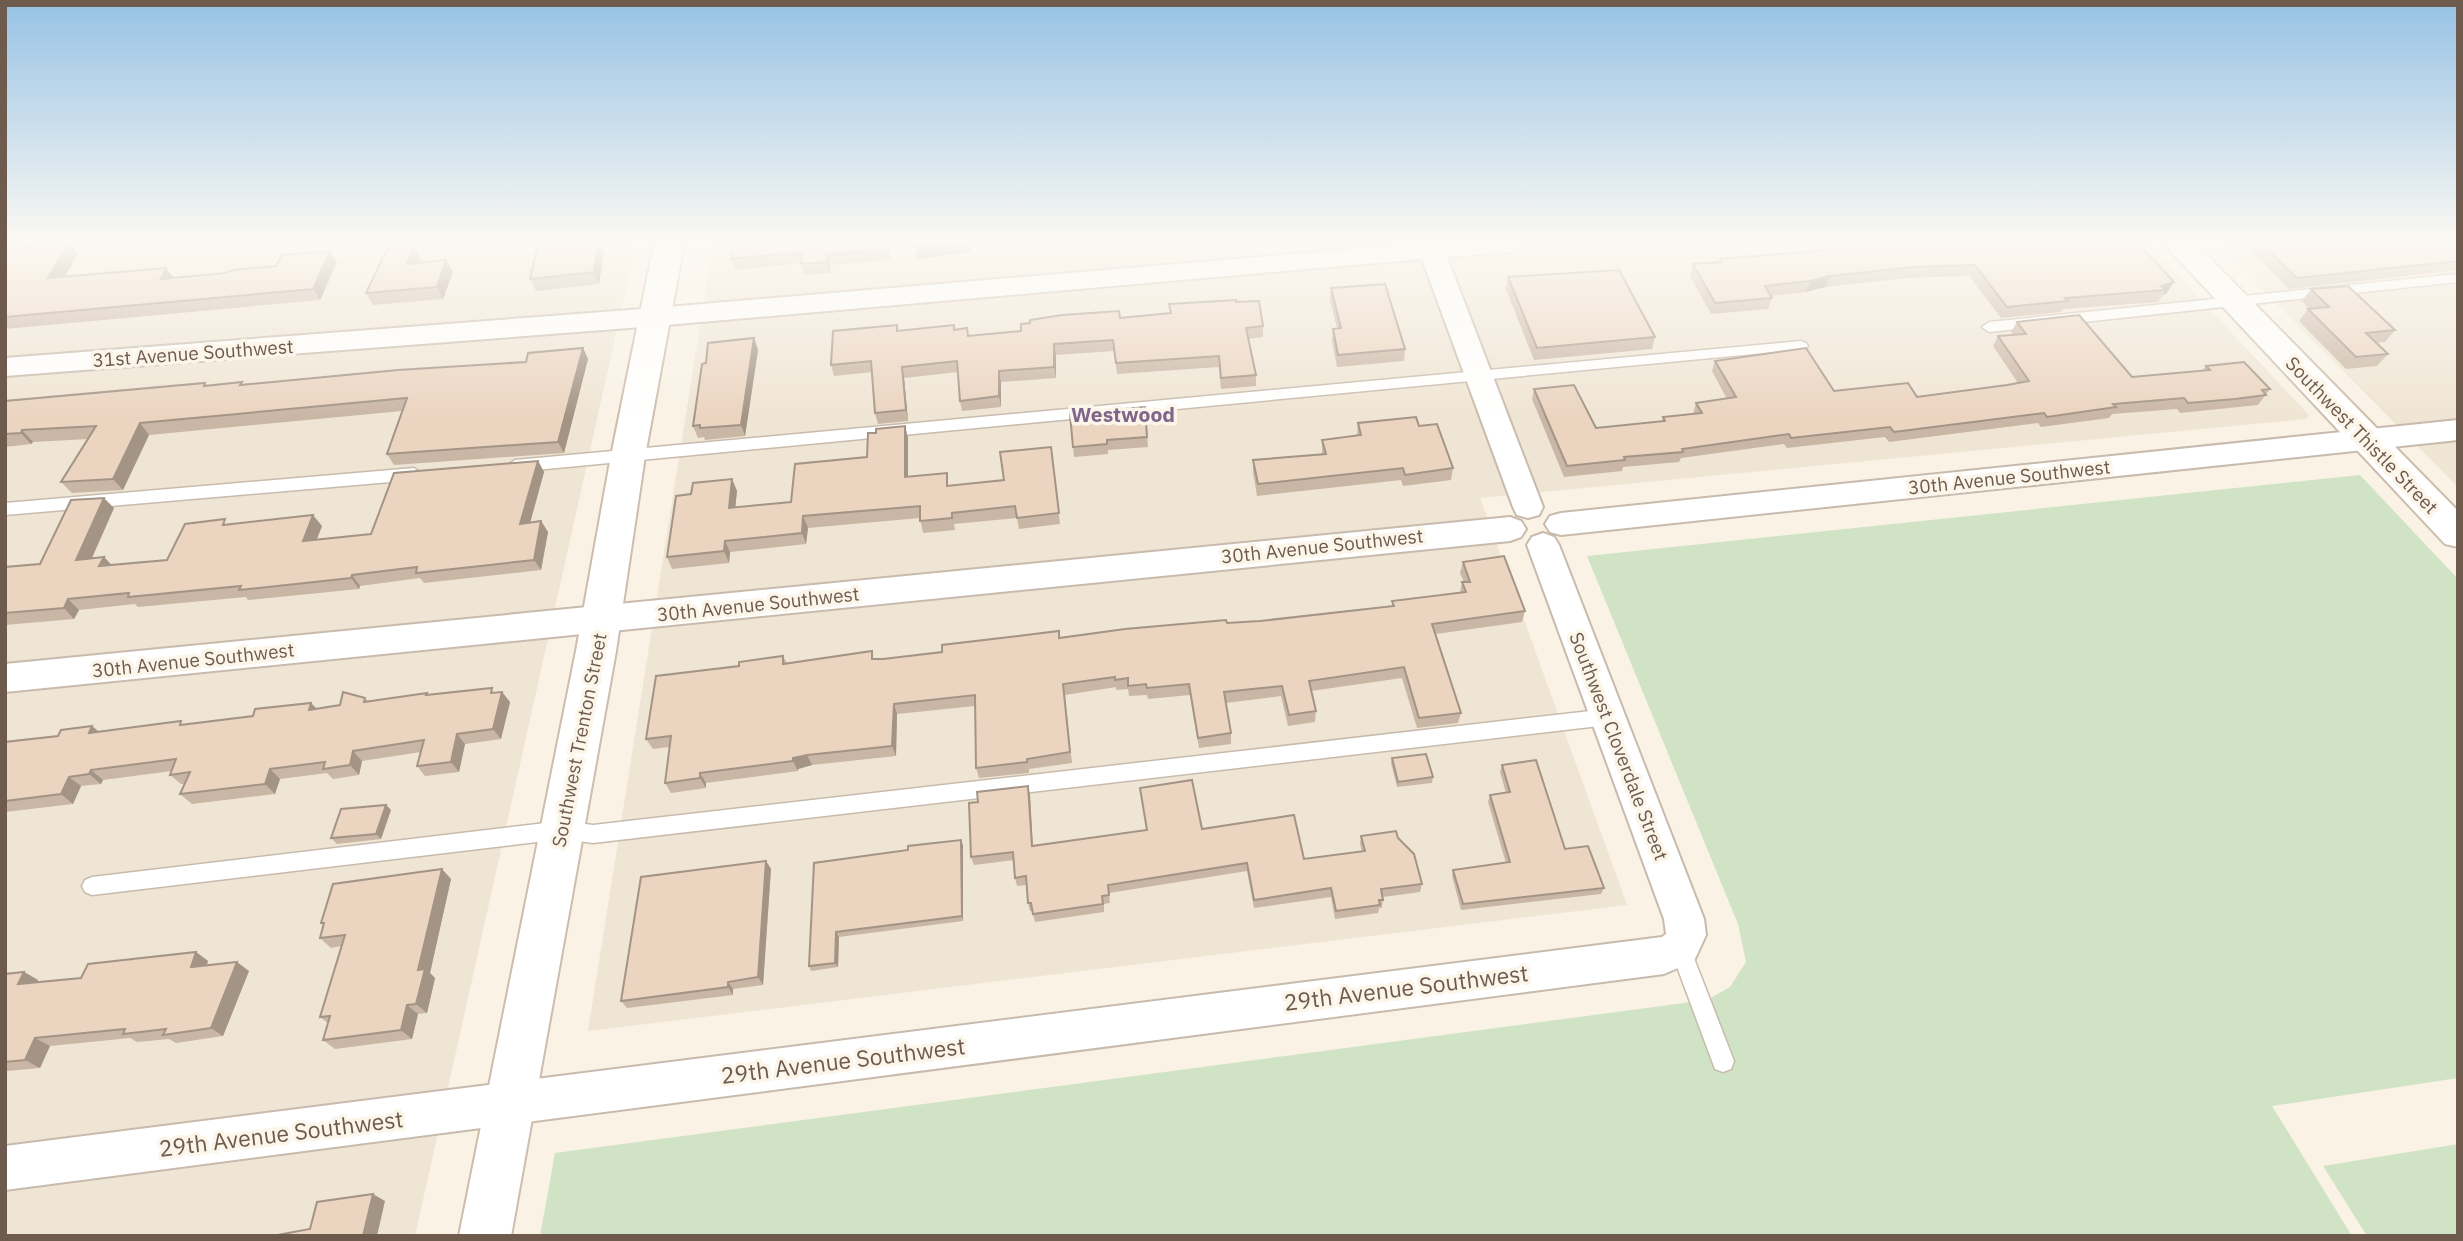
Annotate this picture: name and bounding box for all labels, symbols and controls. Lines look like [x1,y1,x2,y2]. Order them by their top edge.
street label: 31st Avenue Southwest [92,334,294,372]
street label: Southwest Thistle Street [2281,351,2443,519]
district label: Westwood [1071,400,1175,428]
street label: 30th Avenue Southwest [1907,454,2111,500]
street label: 30th Avenue Southwest [1220,523,1424,569]
street label: 30th Avenue Southwest [656,581,860,627]
street label: Southwest Cloverdale Street [1564,629,1674,863]
street label: Southwest Trenton Street [546,631,612,849]
street label: 30th Avenue Southwest [91,637,295,683]
street label: 29th Avenue Southwest [1282,957,1530,1017]
street label: 29th Avenue Southwest [719,1030,967,1090]
street label: 29th Avenue Southwest [157,1103,405,1163]

